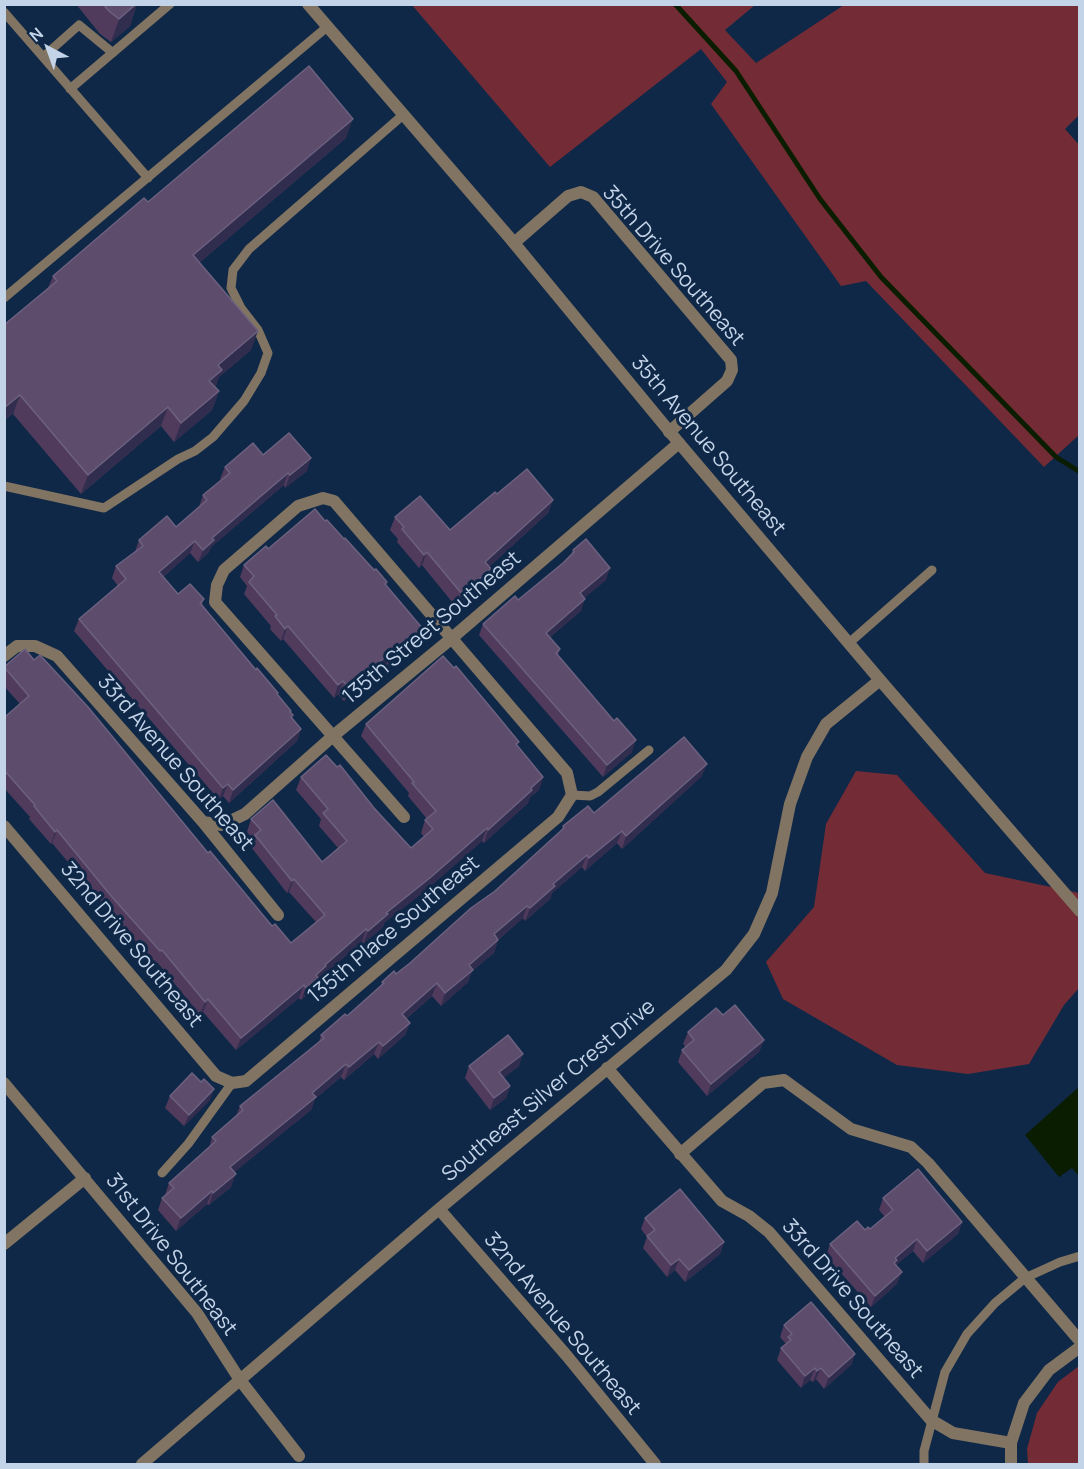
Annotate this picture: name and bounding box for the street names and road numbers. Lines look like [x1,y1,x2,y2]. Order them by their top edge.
street label: 35th Drive Southeast [597,181,749,351]
street label: 35th Avenue Southeast [625,351,791,541]
street label: 135th Street Southeast [338,546,526,710]
street label: 33rd Avenue Southeast [92,670,258,856]
street label: 135th Place Southeast [303,851,485,1009]
street label: 32nd Drive Southeast [55,857,207,1033]
street label: Southeast Silver Crest Drive [437,994,661,1188]
street label: 31st Drive Southeast [100,1169,242,1341]
street label: 33rd Drive Southeast [776,1214,928,1384]
street label: 32nd Avenue Southeast [478,1228,646,1420]

